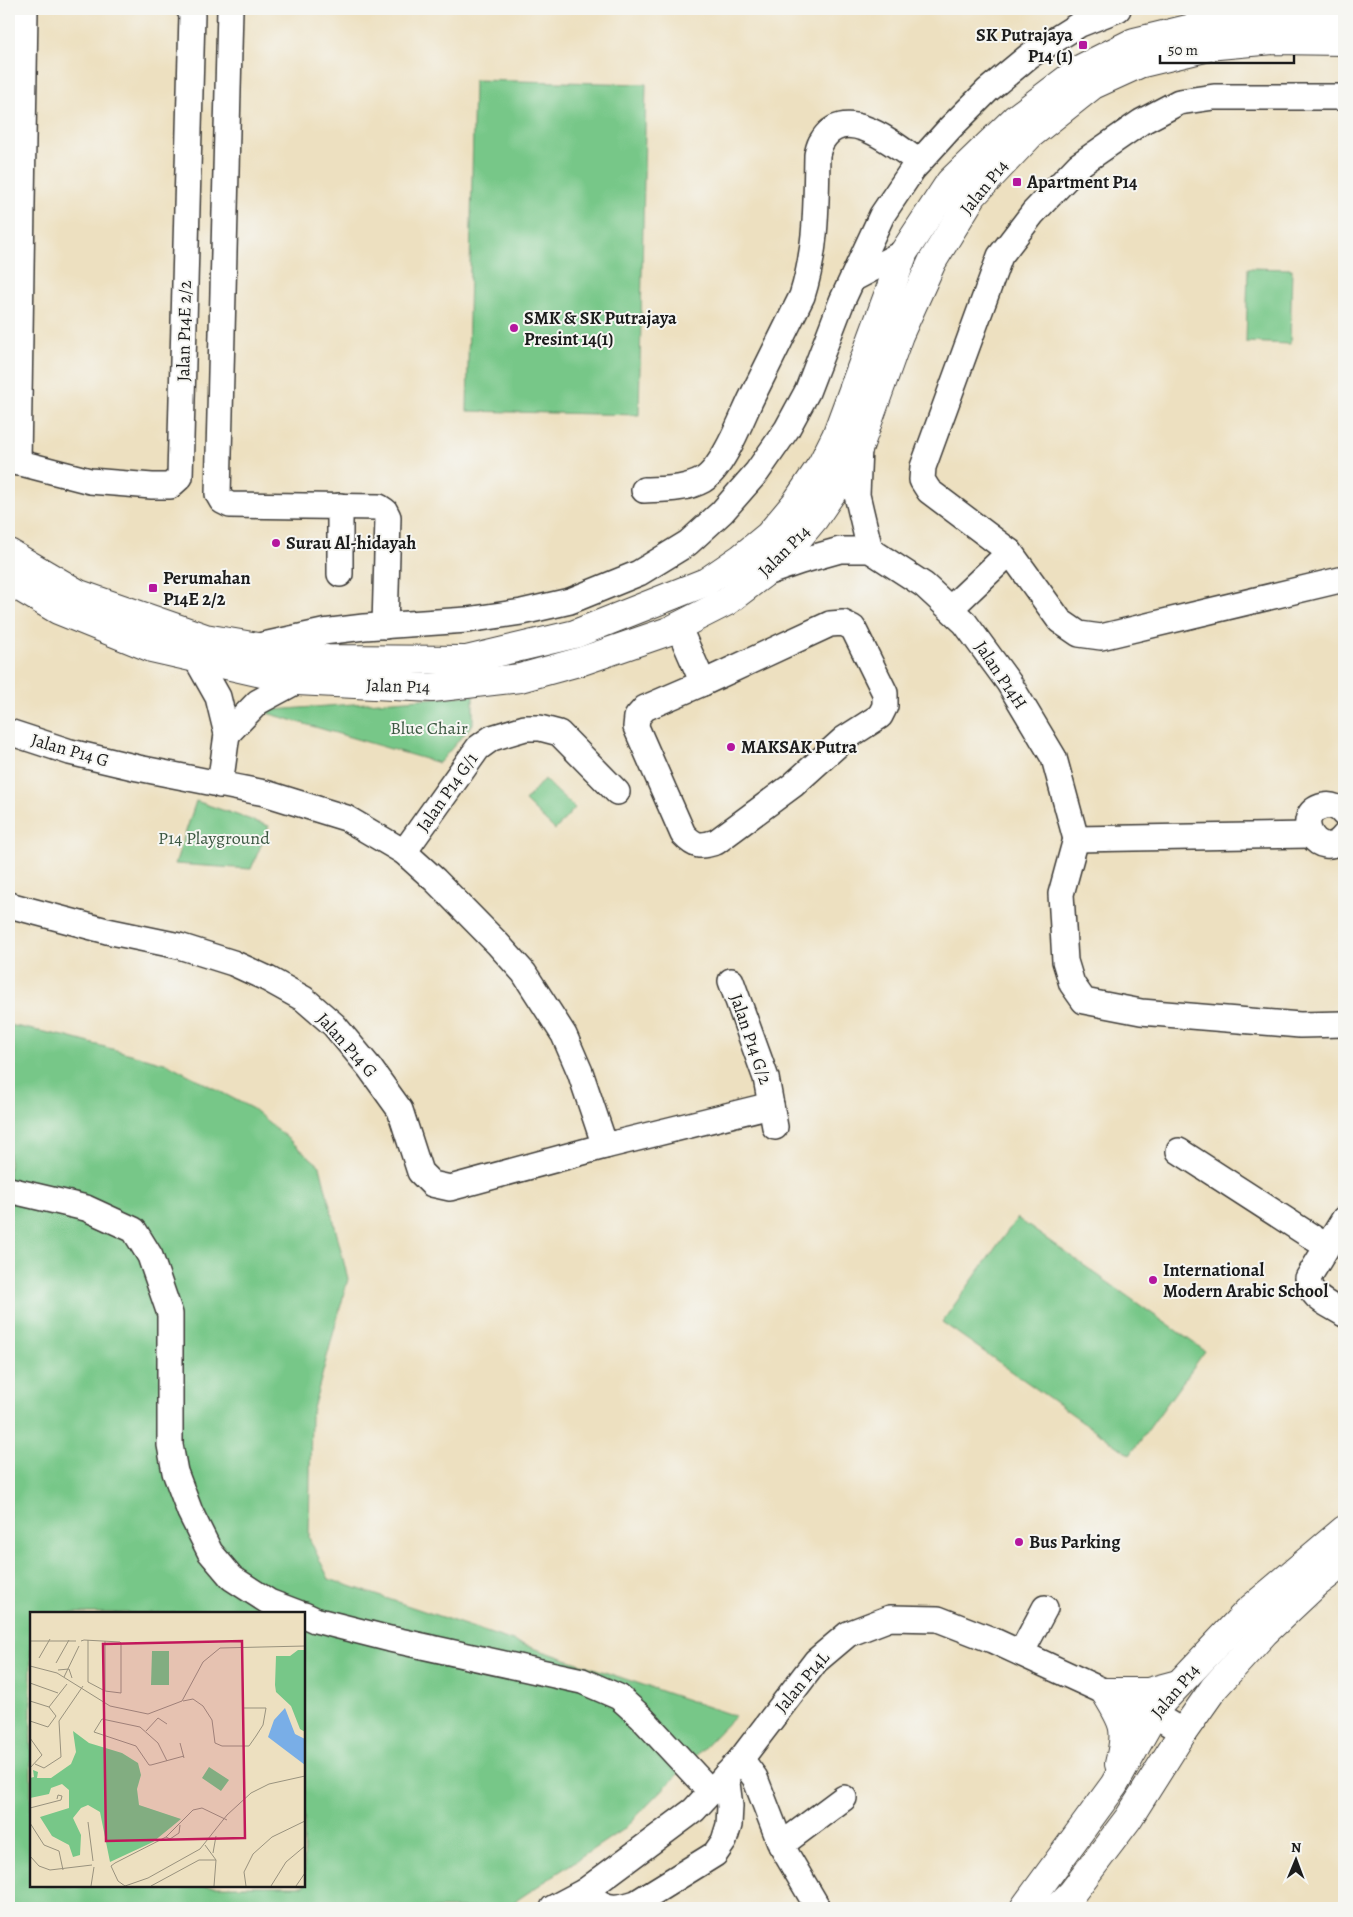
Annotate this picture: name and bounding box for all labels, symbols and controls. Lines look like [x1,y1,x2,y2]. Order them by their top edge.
place label: SK Putrajaya P14 (1) [976,23,1073,68]
scale bar [1160,32,1294,64]
marker: SK Putrajaya P14 (1) [1077,39,1089,51]
text: 50 m [1168,40,1198,60]
street label: Jalan P14 [954,155,1014,219]
place label: Apartment P14 [1026,170,1138,194]
marker: Apartment P14 [1011,176,1023,188]
street label: Jalan P14E 2/2 [171,280,197,382]
place label: SMK & SK Putrajaya Presint 14(1) [524,306,677,351]
marker: SMK & SK Putrajaya Presint 14(1) [508,322,520,334]
street label: Jalan P14 [753,520,815,582]
place label: Surau Al-hidayah [286,531,417,555]
marker: Surau Al-hidayah [270,537,282,549]
place label: Perumahan P14E 2/2 [163,566,251,611]
marker: Perumahan P14E 2/2 [147,582,159,594]
street label: Jalan P14H [969,636,1033,714]
street label: Jalan P14 [366,673,430,699]
park label: Blue Chair [390,716,468,740]
street label: Jalan P14 G [28,727,112,773]
place label: MAKSAK Putra [741,735,858,759]
marker: MAKSAK Putra [725,741,737,753]
street label: Jalan P14 G/1 [411,748,483,836]
park label: P14 Playground [158,826,270,850]
street label: Jalan P14 G/2 [724,991,778,1088]
street label: Jalan P14 G [311,1007,383,1083]
place label: International Modern Arabic School [1163,1258,1328,1303]
marker: International Modern Arabic School [1147,1274,1159,1286]
place label: Bus Parking [1029,1530,1121,1554]
marker: Bus Parking [1013,1536,1025,1548]
inset map [30,1612,305,1887]
street label: Jalan P14L [769,1646,835,1718]
street label: Jalan P14 [1145,1659,1205,1723]
north arrow [1270,1834,1320,1884]
text: N [1291,1838,1301,1857]

